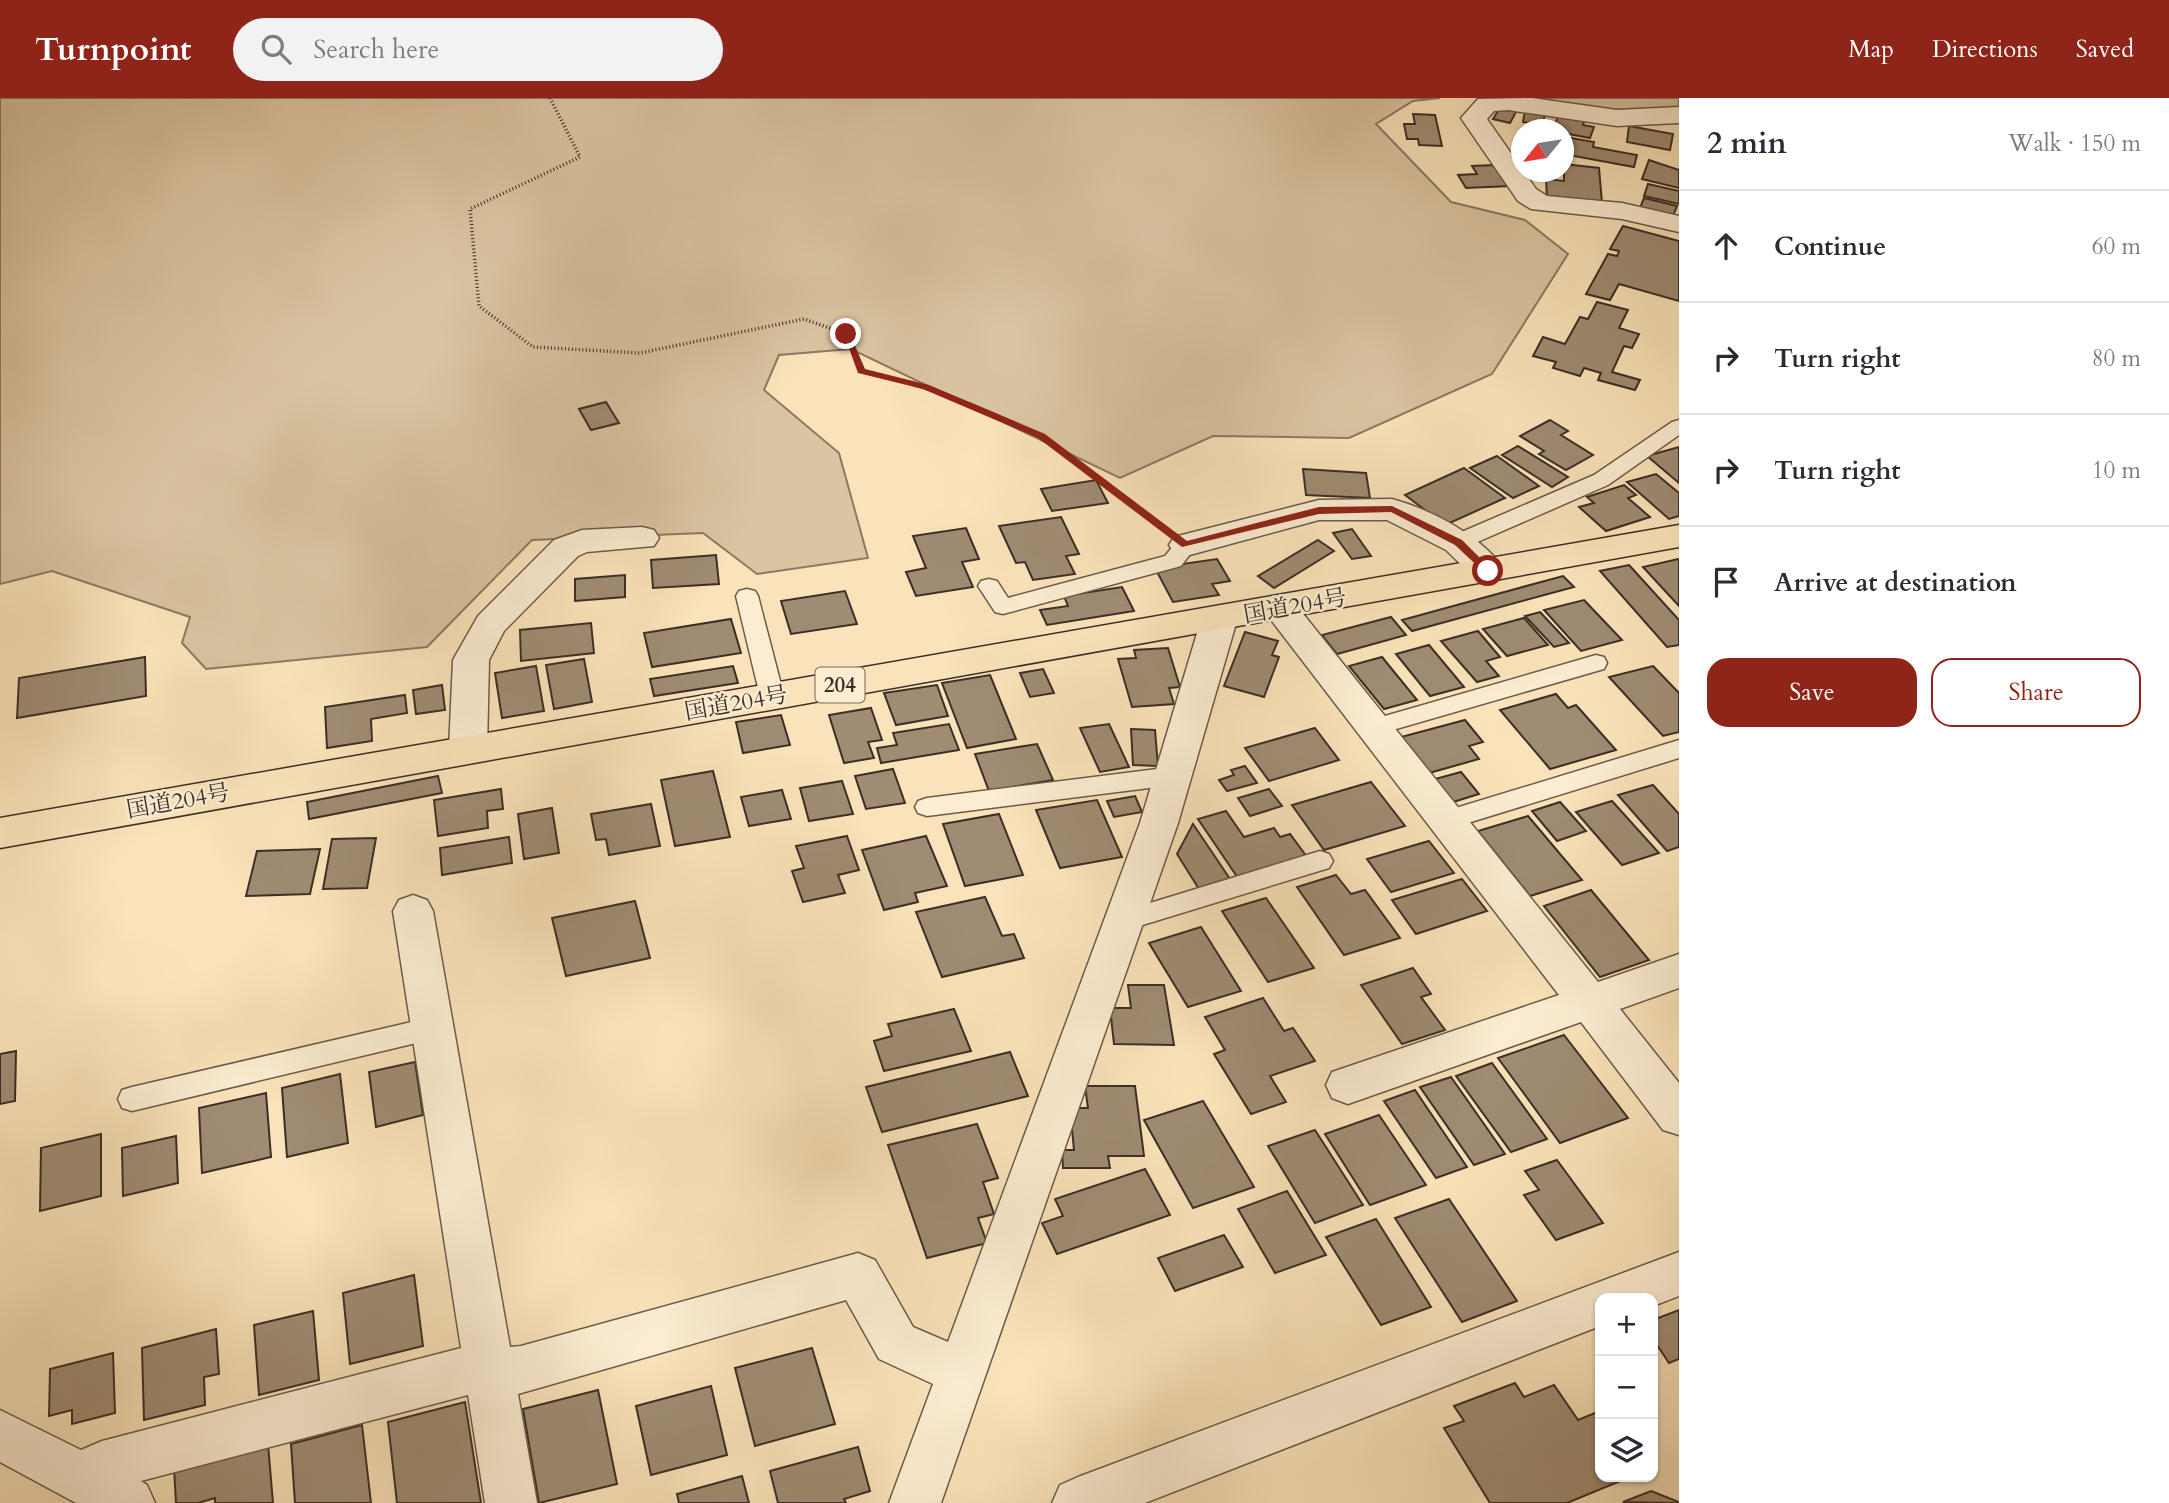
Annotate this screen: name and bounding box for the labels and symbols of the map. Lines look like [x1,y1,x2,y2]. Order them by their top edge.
north arrow [1511,119,1574,182]
route end [830,318,861,349]
route start [1472,555,1503,586]
street label: 国道204号 [1241,582,1349,630]
road number: 204 [816,668,864,702]
street label: 国道204号 [682,679,790,727]
street label: 国道204号 [124,777,232,825]

